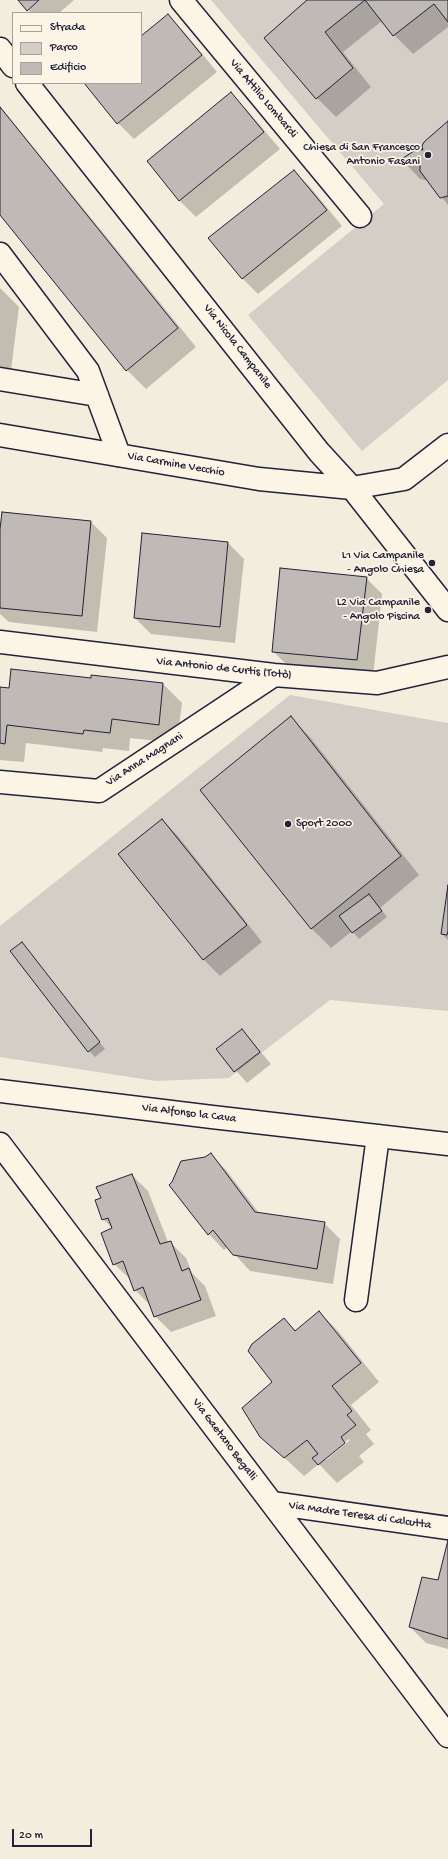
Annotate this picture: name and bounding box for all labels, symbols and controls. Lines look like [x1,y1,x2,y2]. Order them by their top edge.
legend [12,12,142,84]
text: Strada [50,21,85,35]
text: Parco [50,41,78,55]
street label: Via Attilio Lombardi [226,57,300,141]
text: Edificio [50,61,86,75]
place label: Chiesa di San Francesco Antonio Fasani [303,141,420,169]
marker: Chiesa di San Francesco Antonio Fasani [423,150,433,160]
street label: Via Nicola Campanile [200,302,274,392]
street label: Via Carmine Vecchio [126,449,226,481]
place label: L1 Via Campanile - Angolo Chiesa [342,549,424,577]
marker: L1 Via Campanile - Angolo Chiesa [427,558,437,568]
place label: L2 Via Campanile - Angolo Piscina [337,596,420,624]
marker: L2 Via Campanile - Angolo Piscina [423,605,433,615]
street label: Via Antonio de Curtis (Totò) [156,655,292,683]
street label: Via Anna Magnani [104,730,186,790]
place label: Sport 2000 [296,817,352,831]
marker: Sport 2000 [283,819,293,829]
street label: Via Alfonso la Cava [141,1101,237,1127]
street label: Via Gaetano Begalli [188,1396,260,1484]
street label: Via Madre Teresa di Calcutta [288,1499,432,1533]
scale bar [14,1821,94,1847]
text: 20 m [19,1829,43,1843]

